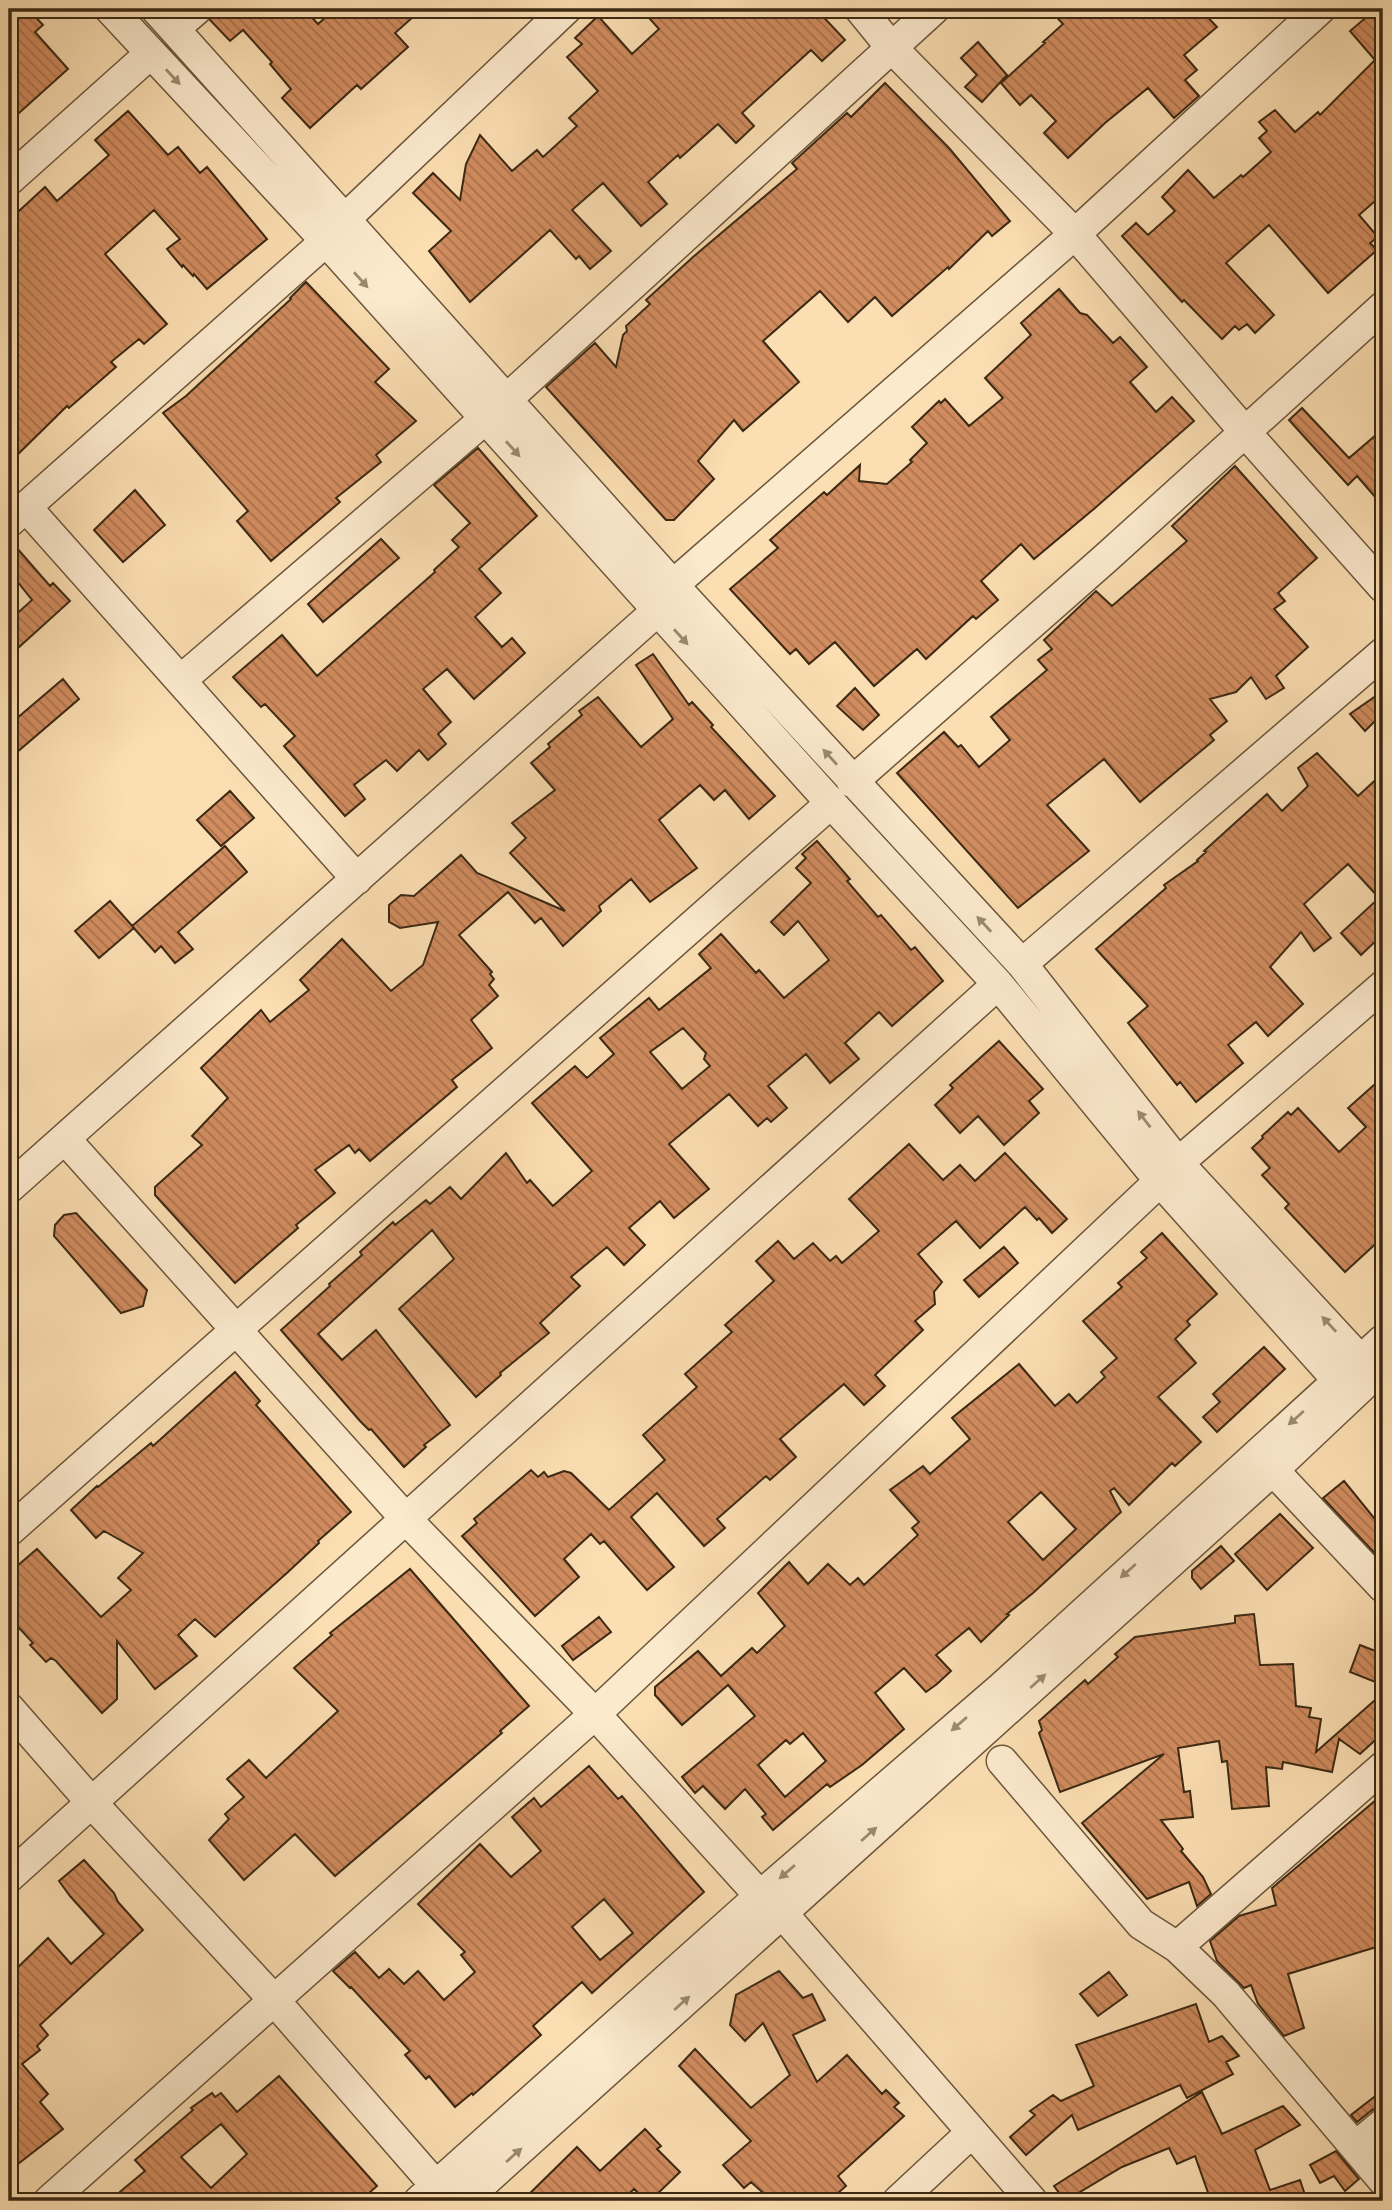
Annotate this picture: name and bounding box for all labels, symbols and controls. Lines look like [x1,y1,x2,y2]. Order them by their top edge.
one-way arrow [165,68,181,85]
one-way arrow [353,271,369,289]
one-way arrow [505,440,521,457]
one-way arrow [673,628,689,646]
one-way arrow [822,749,838,766]
one-way arrow [977,916,993,933]
one-way arrow [1137,1110,1151,1128]
one-way arrow [1321,1316,1337,1333]
one-way arrow [1287,1410,1305,1426]
one-way arrow [1120,1563,1137,1579]
one-way arrow [1029,1674,1046,1690]
one-way arrow [950,1716,968,1732]
one-way arrow [860,1826,878,1842]
one-way arrow [778,1864,796,1880]
one-way arrow [673,1995,691,2011]
one-way arrow [505,2148,522,2164]

